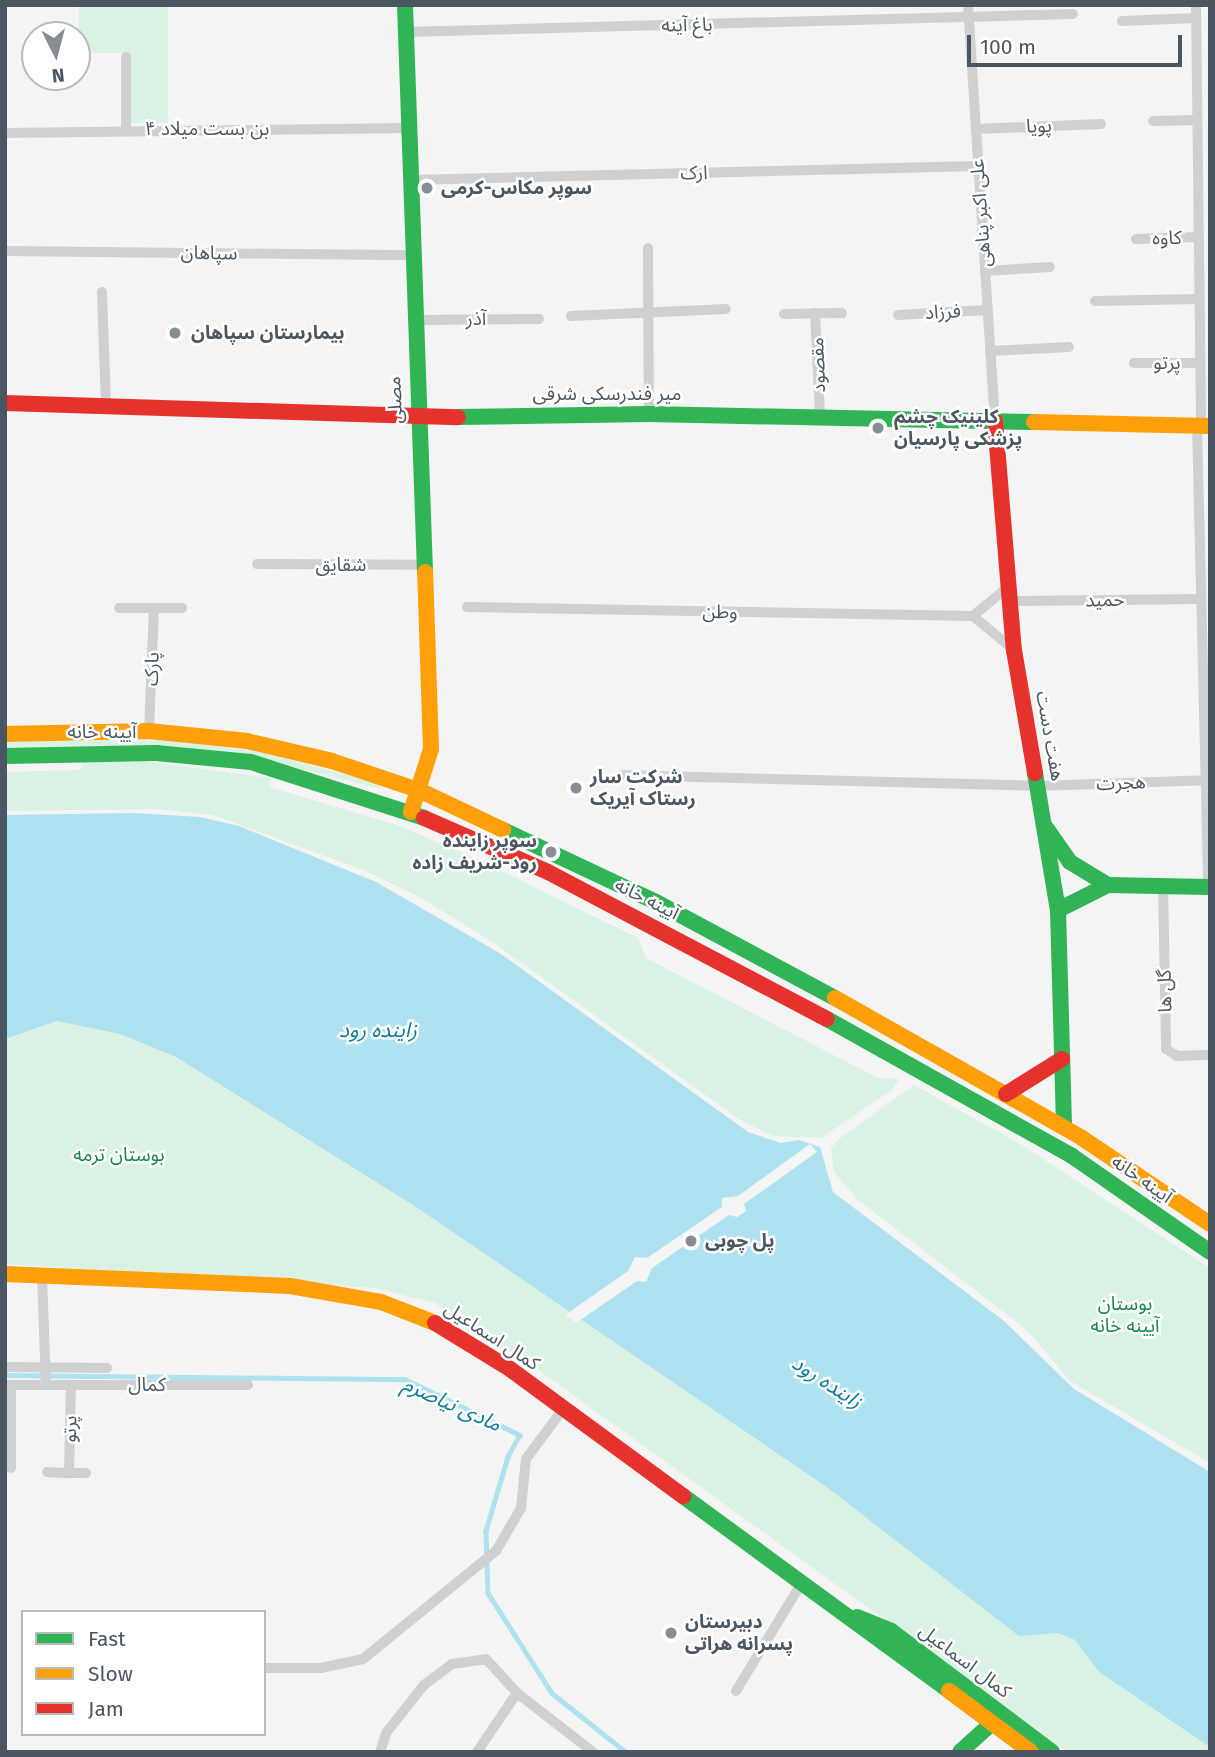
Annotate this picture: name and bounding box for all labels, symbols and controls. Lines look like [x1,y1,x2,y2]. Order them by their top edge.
street label: باغ آینه [661,13,713,37]
north arrow [21,21,91,91]
scale bar [970,21,1185,65]
text: 100 m [980,34,1036,60]
text: N [51,63,66,87]
street label: پویا [1026,114,1052,138]
street label: بن بست میلاد ۴ [145,118,269,140]
street label: علی اکبر پناهی [966,158,996,268]
street label: ارک [680,161,708,185]
place label: سوپر مکاس-کرمی [441,177,592,199]
marker: سوپر مکاس-کرمی [419,180,435,196]
street label: کاوه [1152,226,1182,250]
street label: سپاهان [180,241,238,265]
street label: فرزاد [924,300,962,324]
street label: آذر [466,308,486,330]
place label: بیمارستان سپاهان [191,322,345,344]
marker: بیمارستان سپاهان [165,323,185,343]
street label: مقصود [806,337,830,393]
street label: پرتو [1153,352,1181,374]
street label: مصلی [383,376,407,424]
street label: میر فندرسکی شرقی [532,383,682,405]
place label: کلینیک چشم پزشکی پارسیان [894,406,1022,450]
marker: کلینیک چشم پزشکی پارسیان [868,418,888,438]
street label: شقایق [316,554,366,576]
street label: حمید [1085,588,1125,612]
street label: وطن [702,600,738,624]
street label: پارک [140,652,164,686]
street label: هفت دست [1031,689,1069,783]
street label: آیینه خانه [67,721,137,743]
place label: شرکت سار رستاک آیریک [590,766,696,810]
street label: هجرت [1096,771,1146,795]
marker: شرکت سار رستاک آیریک [568,780,584,796]
place label: سوپر زاینده رود-شریف زاده [412,830,537,874]
marker: سوپر زاینده رود-شریف زاده [543,844,559,860]
street label: آیینه خانه [611,873,683,925]
street label: گل ها [1153,969,1177,1013]
water label: زاینده رود [339,1017,417,1043]
park label: بوستان ترمه [73,1144,165,1166]
street label: آیینه خانه [1107,1150,1177,1208]
place label: پل چوبی [705,1230,774,1252]
marker: پل چوبی [683,1233,699,1249]
park label: بوستان آیینه خانه [1090,1293,1160,1337]
street label: کمال اسماعیل [440,1297,544,1375]
water label: زاینده رود [787,1350,867,1414]
water label: مادی نیاصرم [399,1371,505,1437]
street label: کمال [128,1374,166,1396]
street label: پرتو [58,1415,82,1443]
legend [21,1610,266,1736]
place label: دبیرستان پسرانه هراتی [685,1611,793,1655]
street label: کمال اسماعیل [915,1619,1015,1703]
marker: دبیرستان پسرانه هراتی [663,1625,679,1641]
text: Fast [88,1626,126,1652]
text: Slow [88,1661,133,1687]
text: Jam [88,1696,124,1722]

